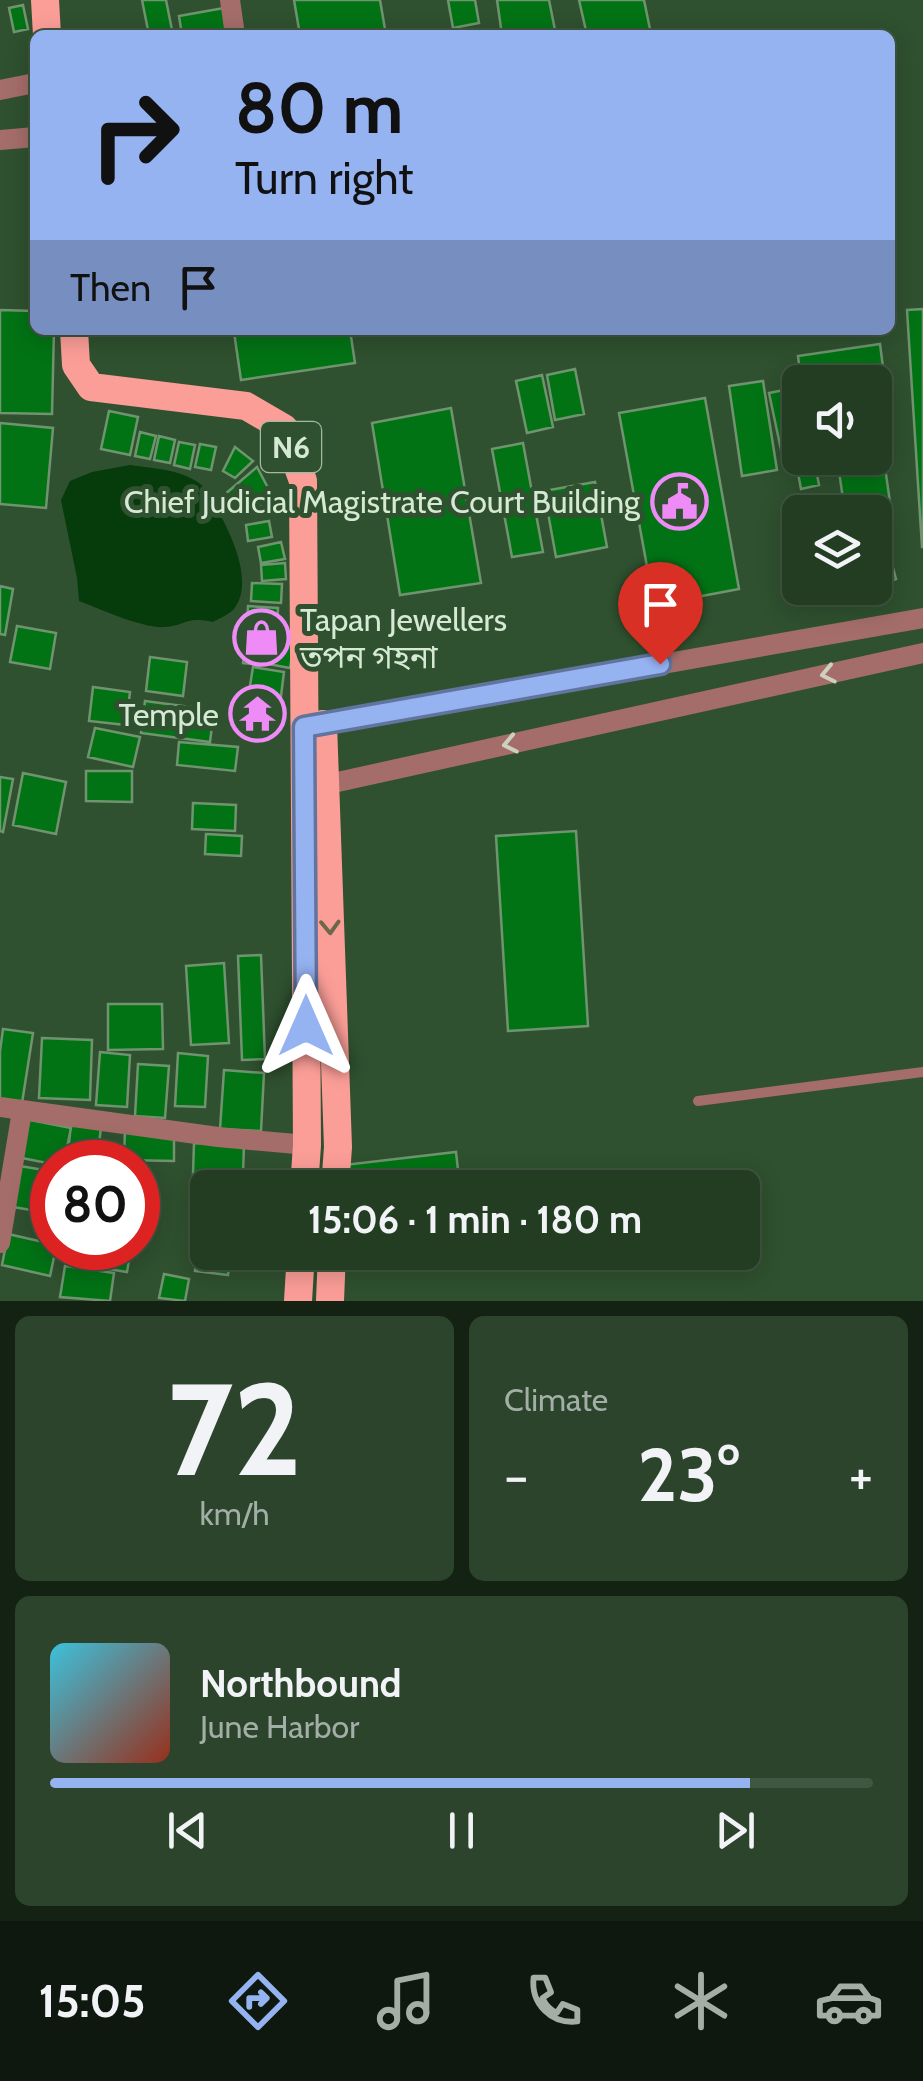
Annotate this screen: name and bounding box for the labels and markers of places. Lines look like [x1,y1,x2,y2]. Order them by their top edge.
public building icon: Chief Judicial Magistrate Court Building [649,471,709,531]
place label: Chief Judicial Magistrate Court Building [124,482,641,521]
pin [618,562,703,665]
place label: Tapan Jewellers তপন গহনা [299,600,507,676]
shop icon: Tapan Jewellers তপন গহনা [231,607,291,667]
temple icon: Temple [228,684,288,744]
place label: Temple [118,695,219,734]

